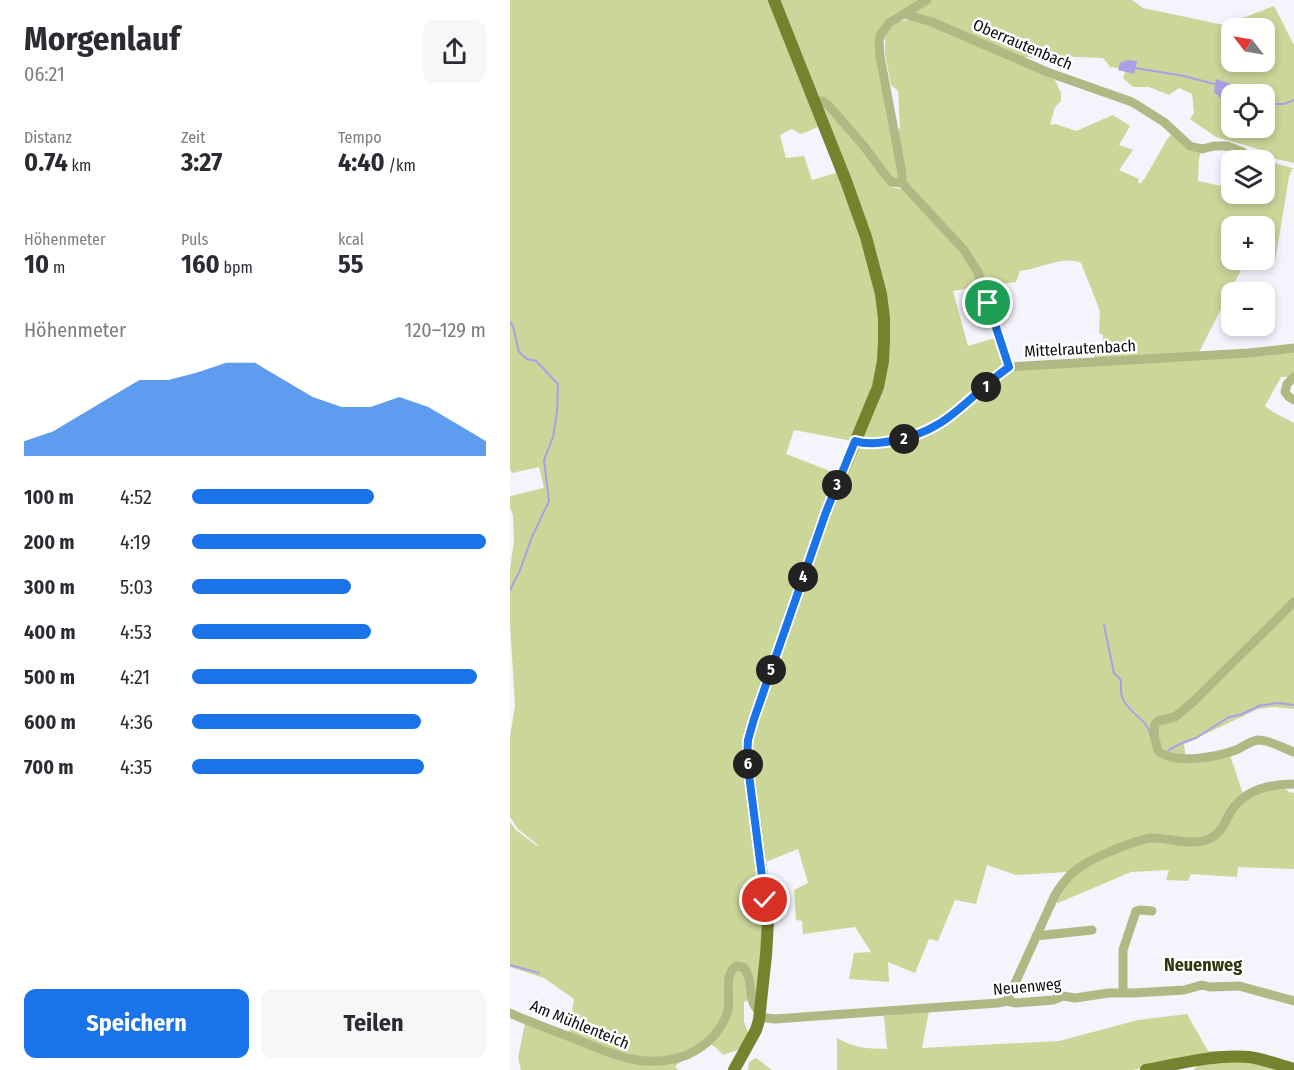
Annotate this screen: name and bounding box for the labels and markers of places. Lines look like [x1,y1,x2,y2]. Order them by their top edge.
pin [962,277,1013,328]
pin: 1 [971,372,1001,402]
pin: 2 [889,424,919,454]
pin: 3 [822,470,852,500]
pin: 4 [788,562,818,592]
pin: 5 [756,655,786,685]
pin: 6 [733,749,763,779]
pin [739,874,790,925]

